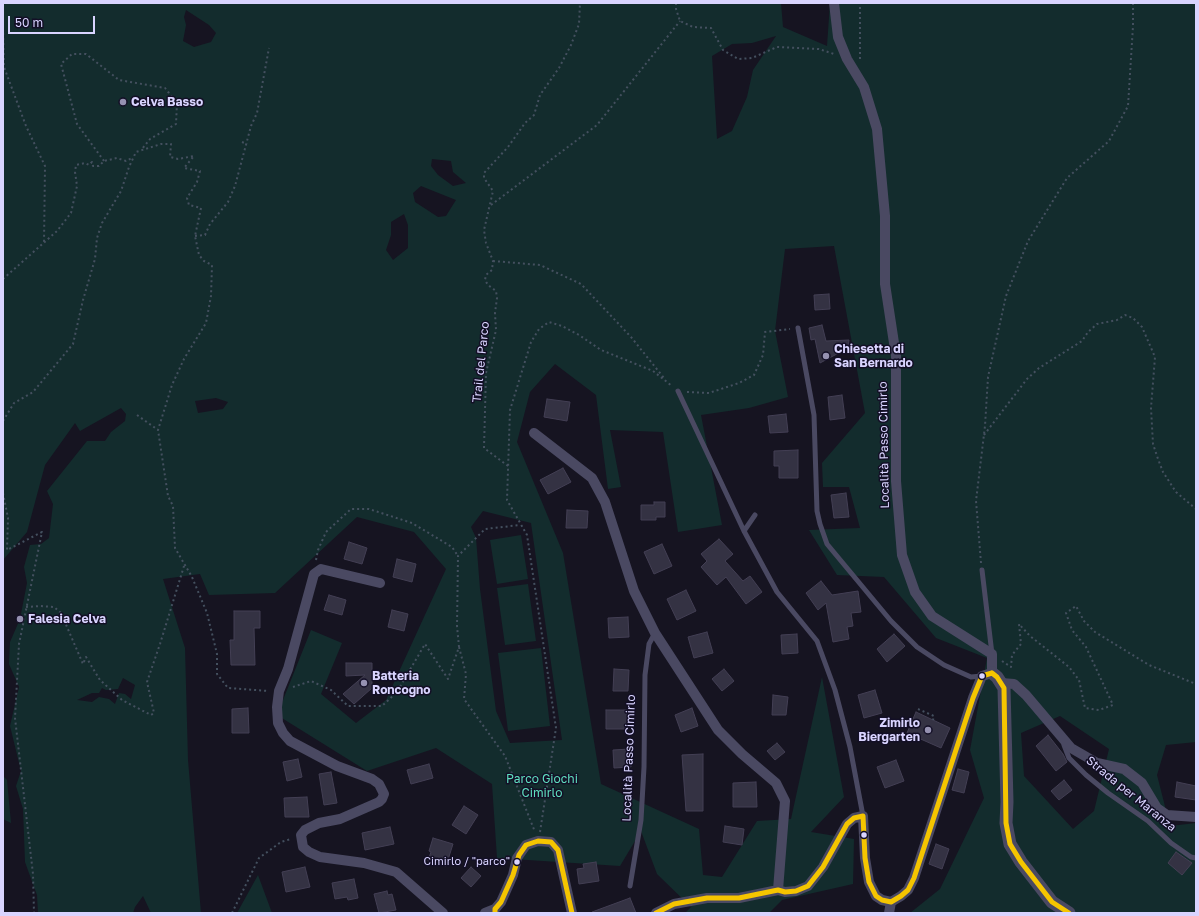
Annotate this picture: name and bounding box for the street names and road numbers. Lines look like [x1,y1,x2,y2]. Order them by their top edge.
street label: Trail del Parco [470,321,492,403]
street label: Località Passo Cimirlo [876,381,892,509]
street label: Località Passo Cimirlo [620,694,638,822]
street label: Strada per Maranza [1083,753,1179,835]

